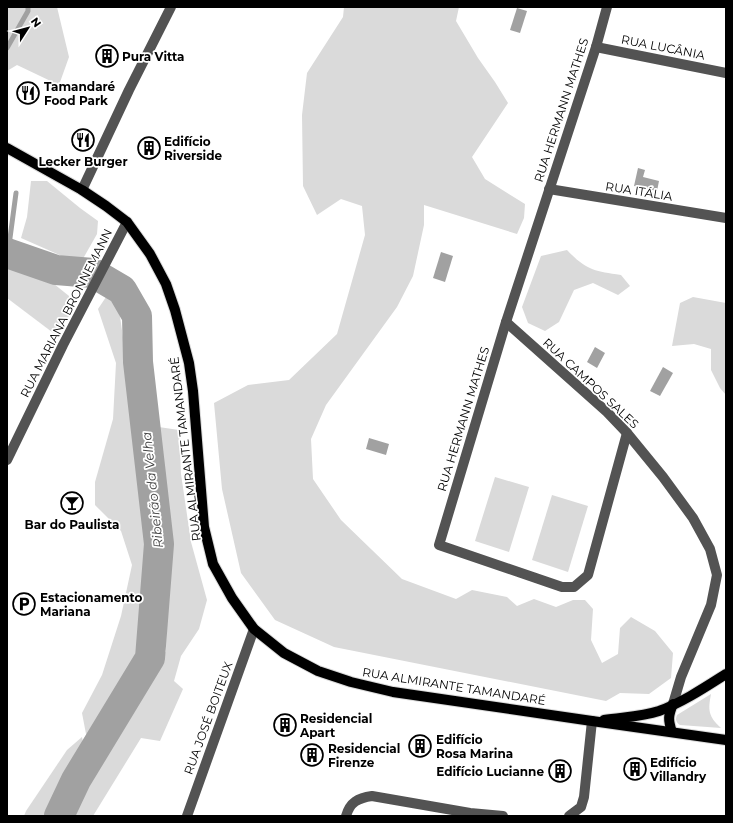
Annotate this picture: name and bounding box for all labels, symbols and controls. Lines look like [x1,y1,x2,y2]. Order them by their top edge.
north arrow [8,8,48,48]
text: N [28,14,44,30]
street label: RUA LUCÂNIA [620,32,707,63]
street label: RUA HERMANN MATHES [531,36,591,184]
building icon: Pura Vitta [94,43,120,69]
place label: Pura Vitta [122,49,185,64]
place label: Tamandaré Food Park [44,79,116,108]
restaurant icon: Tamandaré Food Park [15,80,41,106]
restaurant icon: Lecker Burger [70,127,96,153]
place label: Edifício Riverside [164,134,222,163]
building icon: Edifício Riverside [136,135,162,161]
place label: Lecker Burger [38,154,128,169]
street label: RUA ITÁLIA [604,178,674,204]
street label: RUA MARIANA BRONNEMANN [17,226,115,400]
street label: RUA CAMPOS SALES [540,335,642,431]
street label: RUA HERMANN MATHES [434,345,492,493]
street label: RUA ALMIRANTE TAMANDARÉ [166,356,204,542]
water label: Ribeirão da Velha [138,431,166,549]
bar icon: Bar do Paulista [59,490,85,516]
place label: Bar do Paulista [25,517,119,532]
place label: Estacionamento Mariana [40,590,143,619]
parking icon: Estacionamento Mariana [11,591,37,617]
street label: RUA JOSÉ BOITEUX [181,659,235,777]
street label: RUA ALMIRANTE TAMANDARÉ [361,664,547,708]
place label: Residencial Apart [299,711,372,740]
building icon: Residencial Apart [272,712,298,738]
place label: Edifício Rosa Marina [436,732,513,761]
building icon: Edifício Rosa Marina [407,733,433,759]
place label: Residencial Firenze [328,741,400,770]
building icon: Residencial Firenze [299,742,325,768]
place label: Edifício Villandry [649,755,707,784]
building icon: Edifício Villandry [622,756,648,782]
building icon: Edifício Lucianne [547,758,573,784]
place label: Edifício Lucianne [436,764,544,779]

